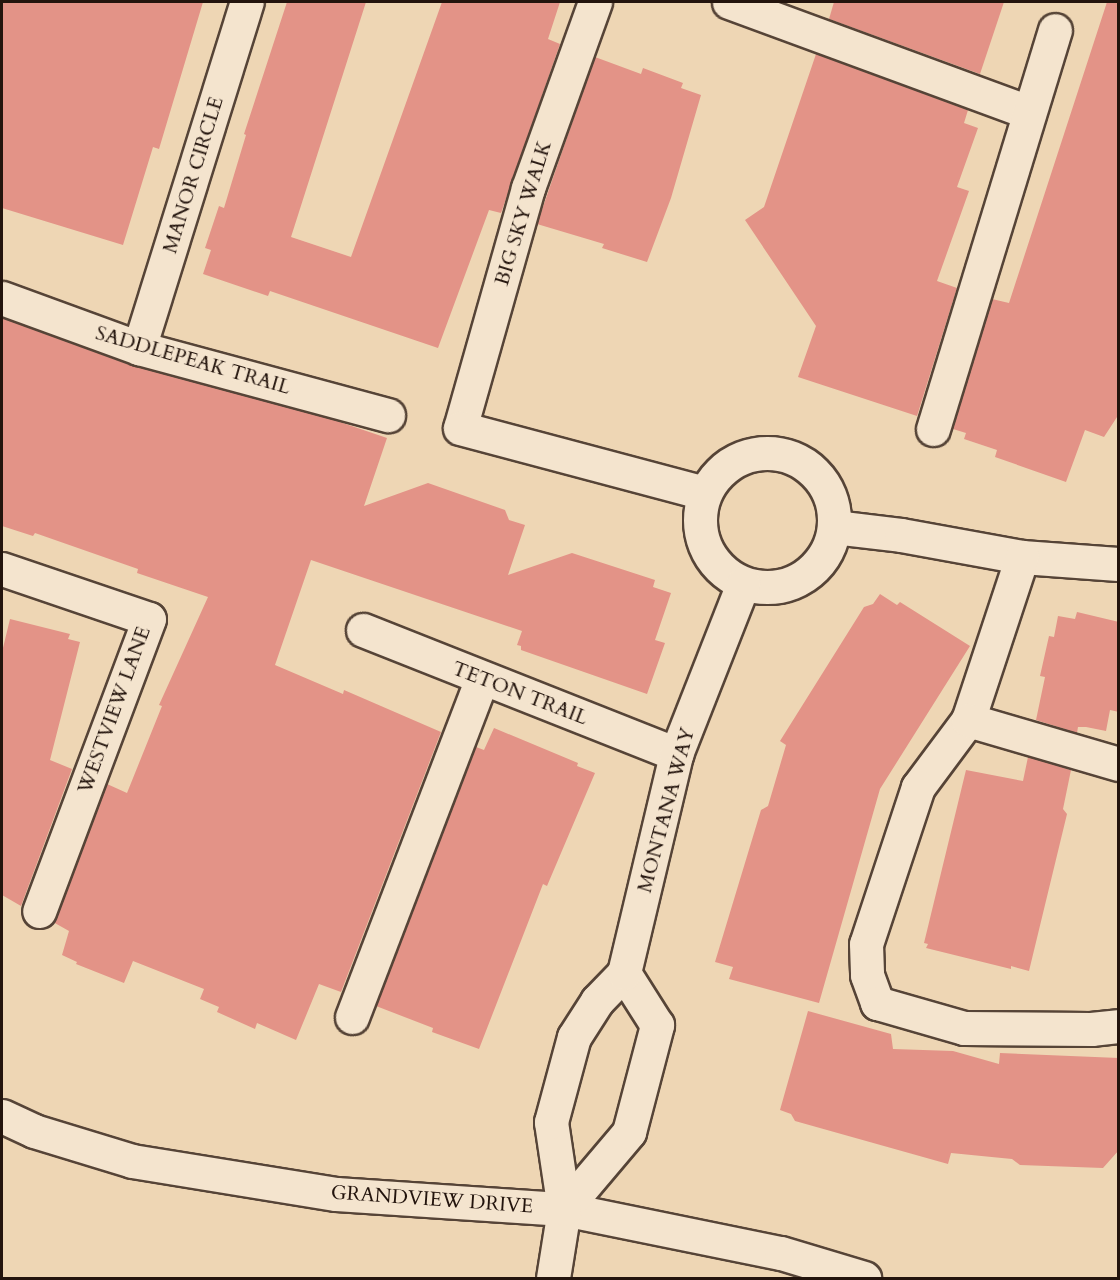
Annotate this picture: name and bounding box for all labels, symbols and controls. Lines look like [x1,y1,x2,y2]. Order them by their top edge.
street label: MANOR CIRCLE [158,94,228,256]
street label: BIG SKY WALK [490,138,556,288]
street label: SADDLEPEAK TRAIL [93,321,293,399]
street label: WESTVIEW LANE [73,623,155,797]
street label: TETON TRAIL [449,656,591,730]
street label: MONTANA WAY [632,725,700,895]
street label: GRANDVIEW DRIVE [330,1180,534,1218]

